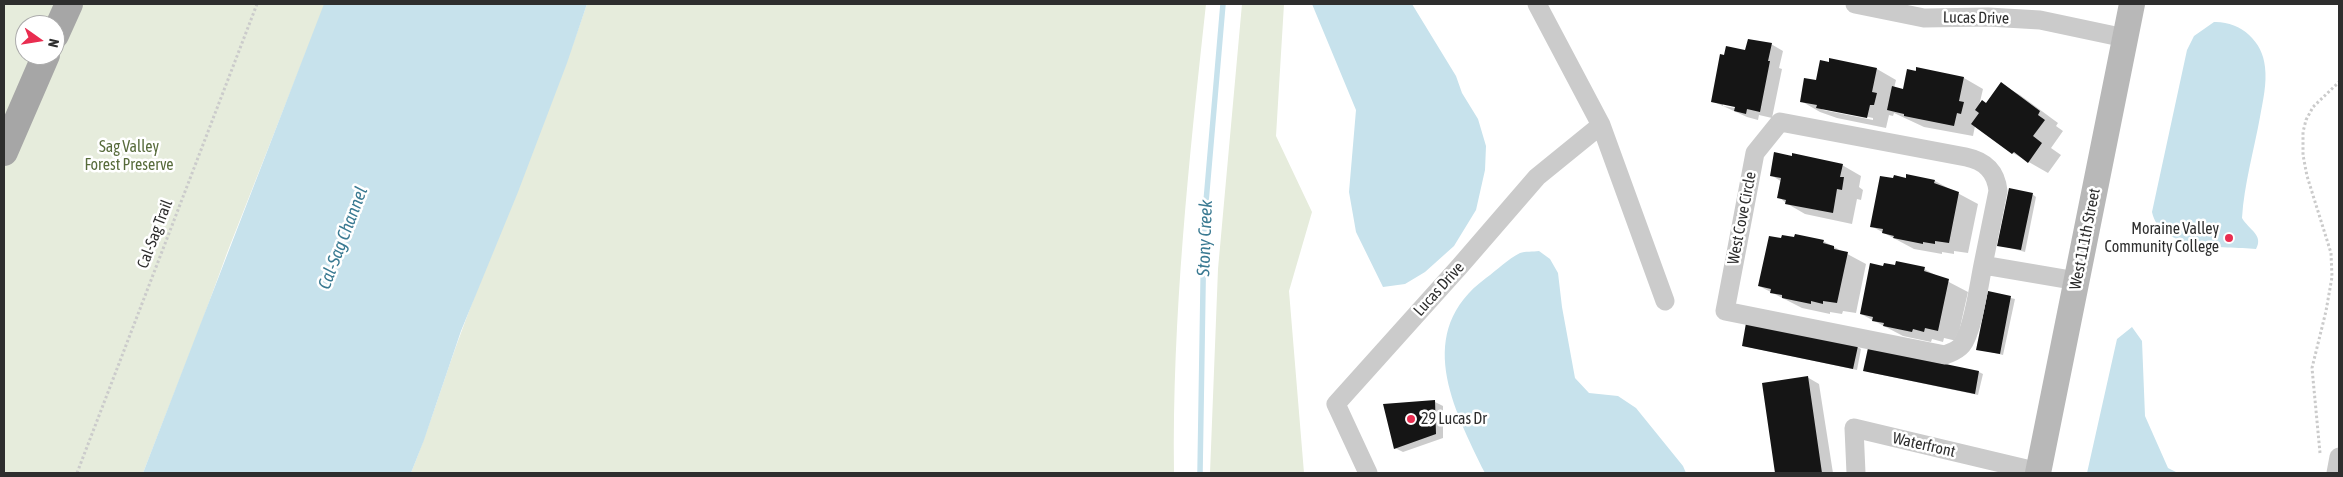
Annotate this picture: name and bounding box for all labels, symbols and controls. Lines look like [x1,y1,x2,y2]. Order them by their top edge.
street label: Lucas Drive [1943,8,2009,28]
north arrow [15,15,65,65]
text: N [45,37,62,49]
park label: Sag Valley Forest Preserve [84,137,174,175]
street label: West Cove Circle [1724,170,1760,266]
water label: Cal-Sag Channel [314,184,372,292]
street label: West 111th Street [2066,187,2104,291]
street label: Cal-Sag Trail [133,197,177,271]
water label: Stony Creek [1193,199,1217,277]
place label: Moraine Valley Community College [2105,219,2219,257]
marker: Moraine Valley Community College [2223,232,2235,244]
street label: Lucas Drive [1410,258,1468,320]
place label: 29 Lucas Dr [1421,409,1487,429]
marker: 29 Lucas Dr [1405,413,1417,425]
street label: Waterfront [1891,428,1957,462]

